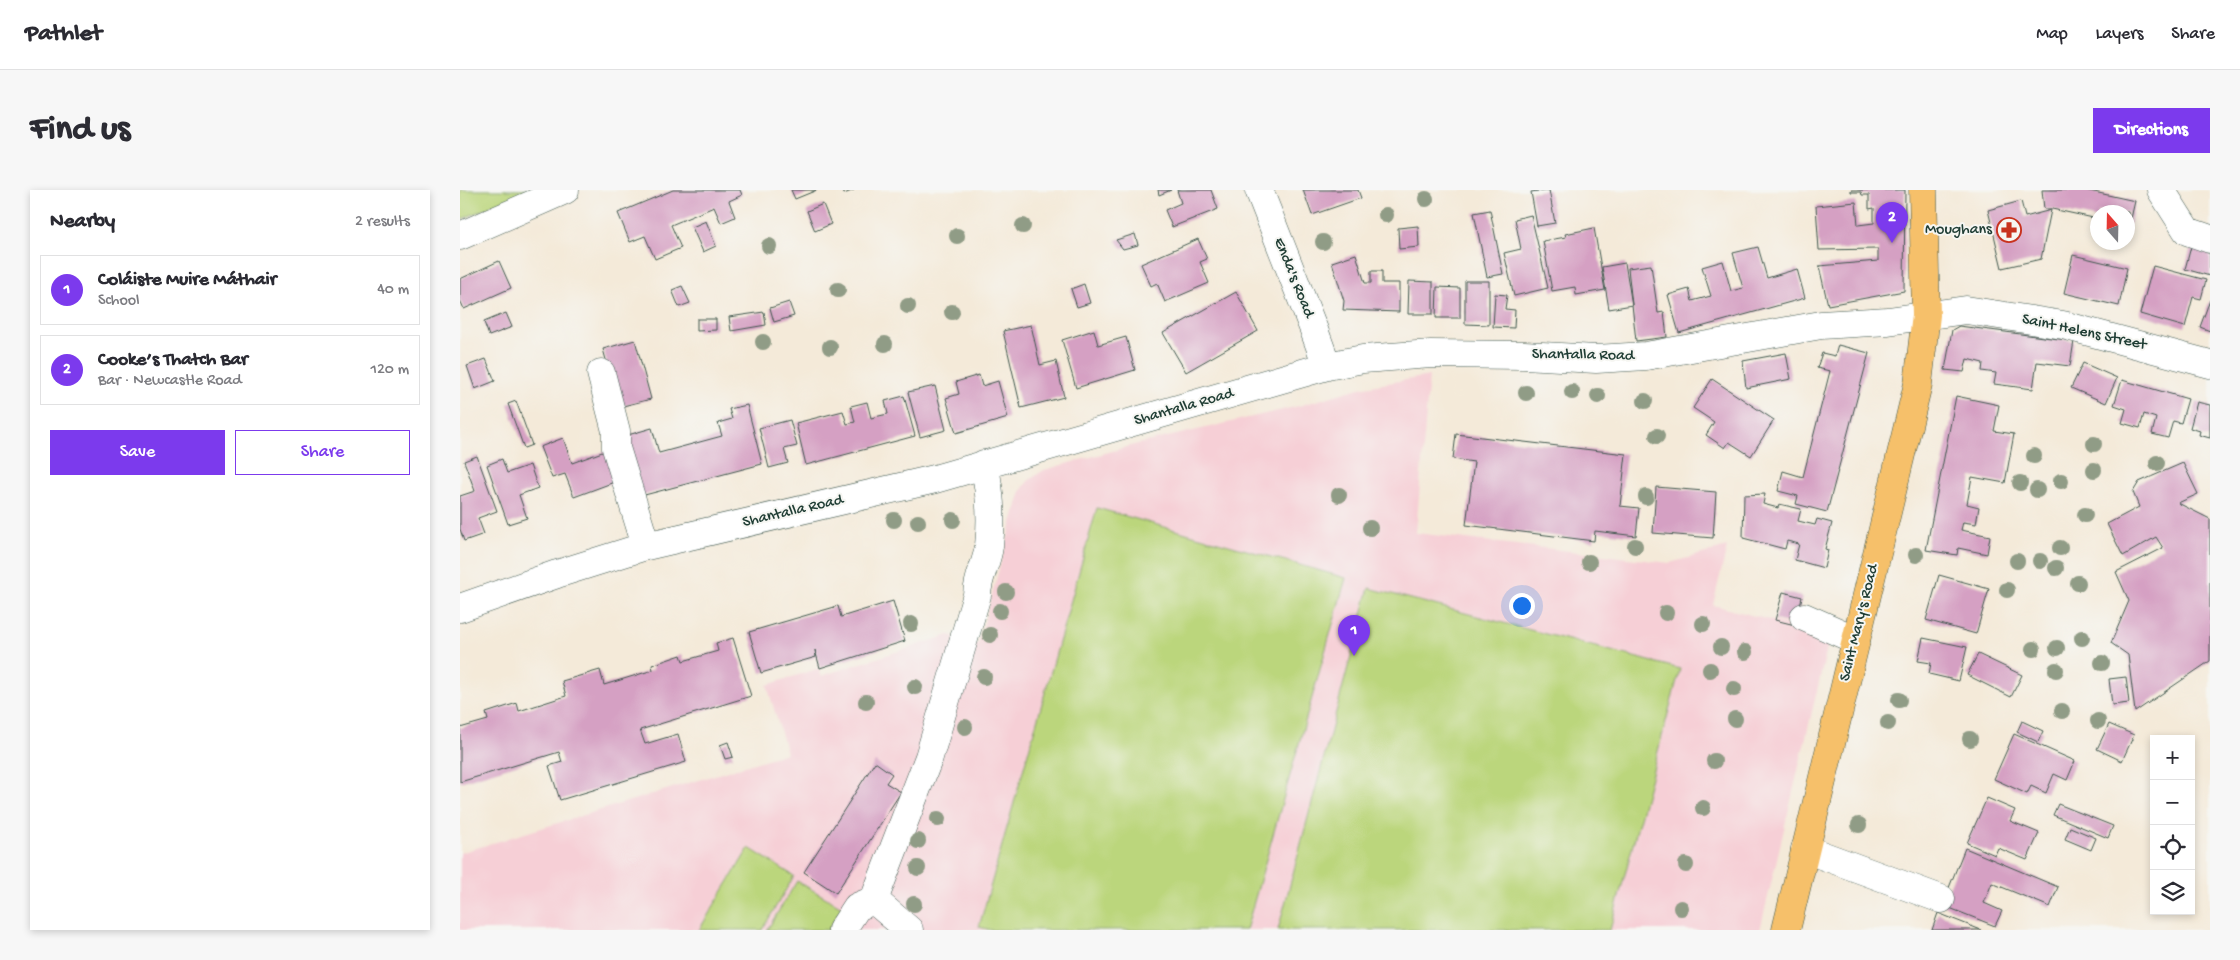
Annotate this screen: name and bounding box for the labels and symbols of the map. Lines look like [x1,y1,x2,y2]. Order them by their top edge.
pin: 2 [1876,202,1908,243]
north arrow [2090,205,2135,250]
pharmacy icon: Moughans [1996,217,2022,243]
place label: Moughans [1925,221,1993,240]
street label: Enda's Road [1268,235,1318,322]
street label: Saint Helens Street [2020,311,2149,356]
street label: Shantalla Road [1532,346,1636,366]
street label: Shantalla Road [1132,384,1237,431]
street label: Shantalla Road [741,491,847,533]
street label: Saint Mary's Road [1836,561,1884,683]
your location [1509,593,1535,619]
pin: 1 [1338,615,1370,656]

